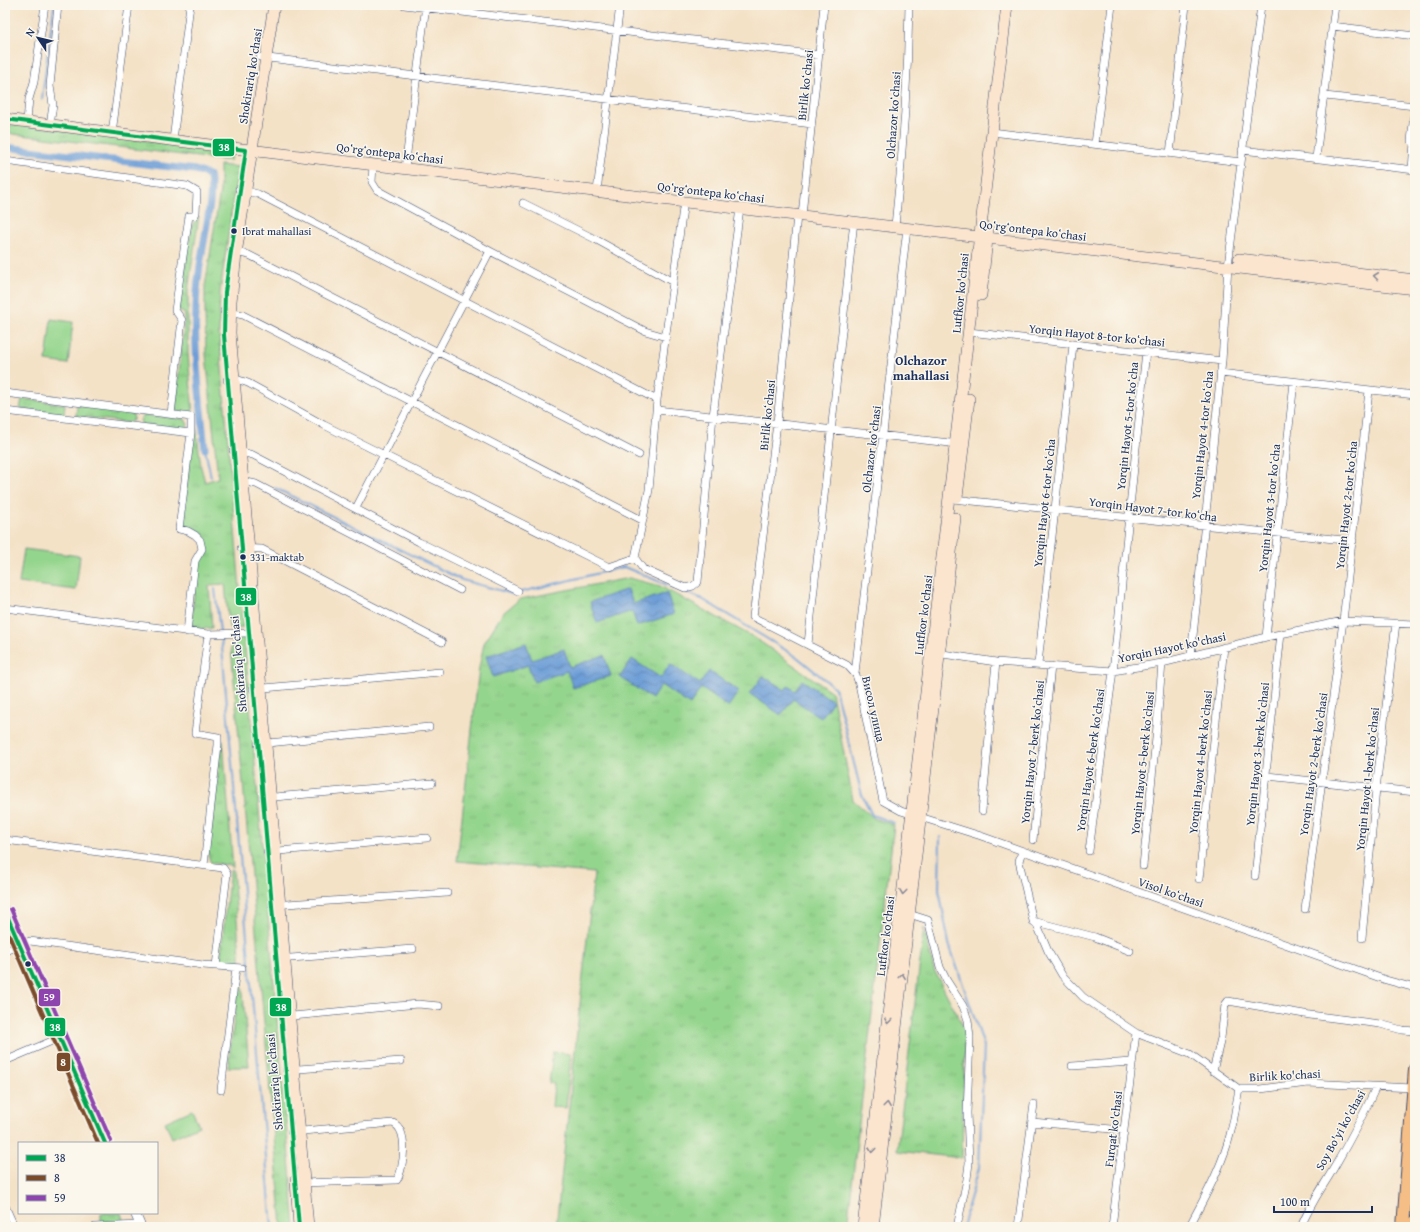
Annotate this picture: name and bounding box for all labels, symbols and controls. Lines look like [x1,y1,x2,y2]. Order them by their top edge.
north arrow [18,18,58,58]
text: N [21,24,39,40]
street label: Shokirariq ko'chasi [234,26,266,125]
street label: Birlik koʻchasi [793,48,817,121]
street label: Olchazor koʻchasi [881,70,905,159]
line badge: 38 [212,138,235,157]
street label: Qoʻrgʻontepa koʻchasi [336,138,445,168]
text: 38 [218,139,230,155]
street label: Qoʻrgʻontepa koʻchasi [657,177,766,207]
street label: Qoʻrgʻontepa koʻchasi [979,215,1088,245]
place label: Ibrat mahallasi [242,223,311,239]
marker: Ibrat mahallasi [229,226,239,236]
street label: Lutfkor ko'chasi [947,251,973,334]
one-way arrow [1373,271,1379,280]
street label: Yorqin Hayot 8-tor koʻchasi [1028,319,1167,351]
district label: Olchazor mahallasi [893,351,949,385]
street label: Yorqin Hayot 5-tor koʻcha [1112,361,1142,491]
street label: Yorqin Hayot 4-tor koʻcha [1187,370,1217,500]
street label: Birlik koʻchasi [755,378,779,451]
street label: Olchazor koʻchasi [857,404,885,493]
street label: Yorqin Hayot 6-tor koʻcha [1029,438,1059,568]
street label: Yorqin Hayot 2-tor koʻcha [1331,440,1361,570]
street label: Yorqin Hayot 3-tor koʻcha [1254,443,1284,573]
street label: Yorqin Hayot 7-tor koʻcha [1088,493,1218,525]
place label: 331-maktab [250,549,305,565]
marker: 331-maktab [238,552,248,562]
street label: Lutfkor ko'chasi [910,573,936,656]
line badge: 38 [235,587,257,606]
text: 38 [240,589,252,605]
street label: Shokirariq ko'chasi [225,614,251,713]
street label: Yorqin Hayot ko'chasi [1117,627,1228,667]
street label: Висол улица [858,674,890,744]
street label: Yorqin Hayot 7-berk koʻchasi [1016,679,1048,825]
street label: Yorqin Hayot 3-berk koʻchasi [1241,681,1273,827]
street label: Yorqin Hayot 6-berk koʻchasi [1072,687,1109,833]
street label: Yorqin Hayot 4-berk koʻchasi [1184,689,1216,835]
street label: Yorqin Hayot 5-berk koʻchasi [1126,690,1158,836]
street label: Yorqin Hayot 2-berk koʻchasi [1295,691,1332,837]
street label: Yorqin Hayot 1-berk koʻchasi [1351,706,1383,852]
street label: Visol koʻchasi [1136,873,1207,911]
one-way arrow [899,889,908,895]
street label: Lutfkor ko'chasi [872,894,898,977]
unlabelled marker [23,959,33,969]
one-way arrow [897,973,906,979]
line badge: 59 [38,988,61,1007]
text: 59 [43,989,55,1005]
line badge: 38 [269,997,292,1017]
text: 38 [275,999,287,1015]
line badge: 38 [44,1017,66,1037]
one-way arrow [883,1018,892,1024]
text: 38 [49,1019,61,1035]
street label: Shokirariq ko'chasi [261,1032,287,1131]
line badge: 8 [56,1052,71,1072]
text: 8 [60,1054,66,1070]
street label: Birlik ko'chasi [1249,1065,1322,1085]
street label: Soy Bo'yi ko'chasi [1311,1086,1369,1173]
street label: Furqat ko'chasi [1100,1089,1126,1168]
one-way arrow [882,1102,891,1108]
legend [18,1142,158,1214]
one-way arrow [868,1147,877,1153]
text: 38 [54,1149,66,1166]
text: 8 [54,1169,60,1186]
scale bar [1274,1188,1372,1214]
text: 59 [54,1189,66,1206]
text: 100 m [1280,1193,1310,1210]

